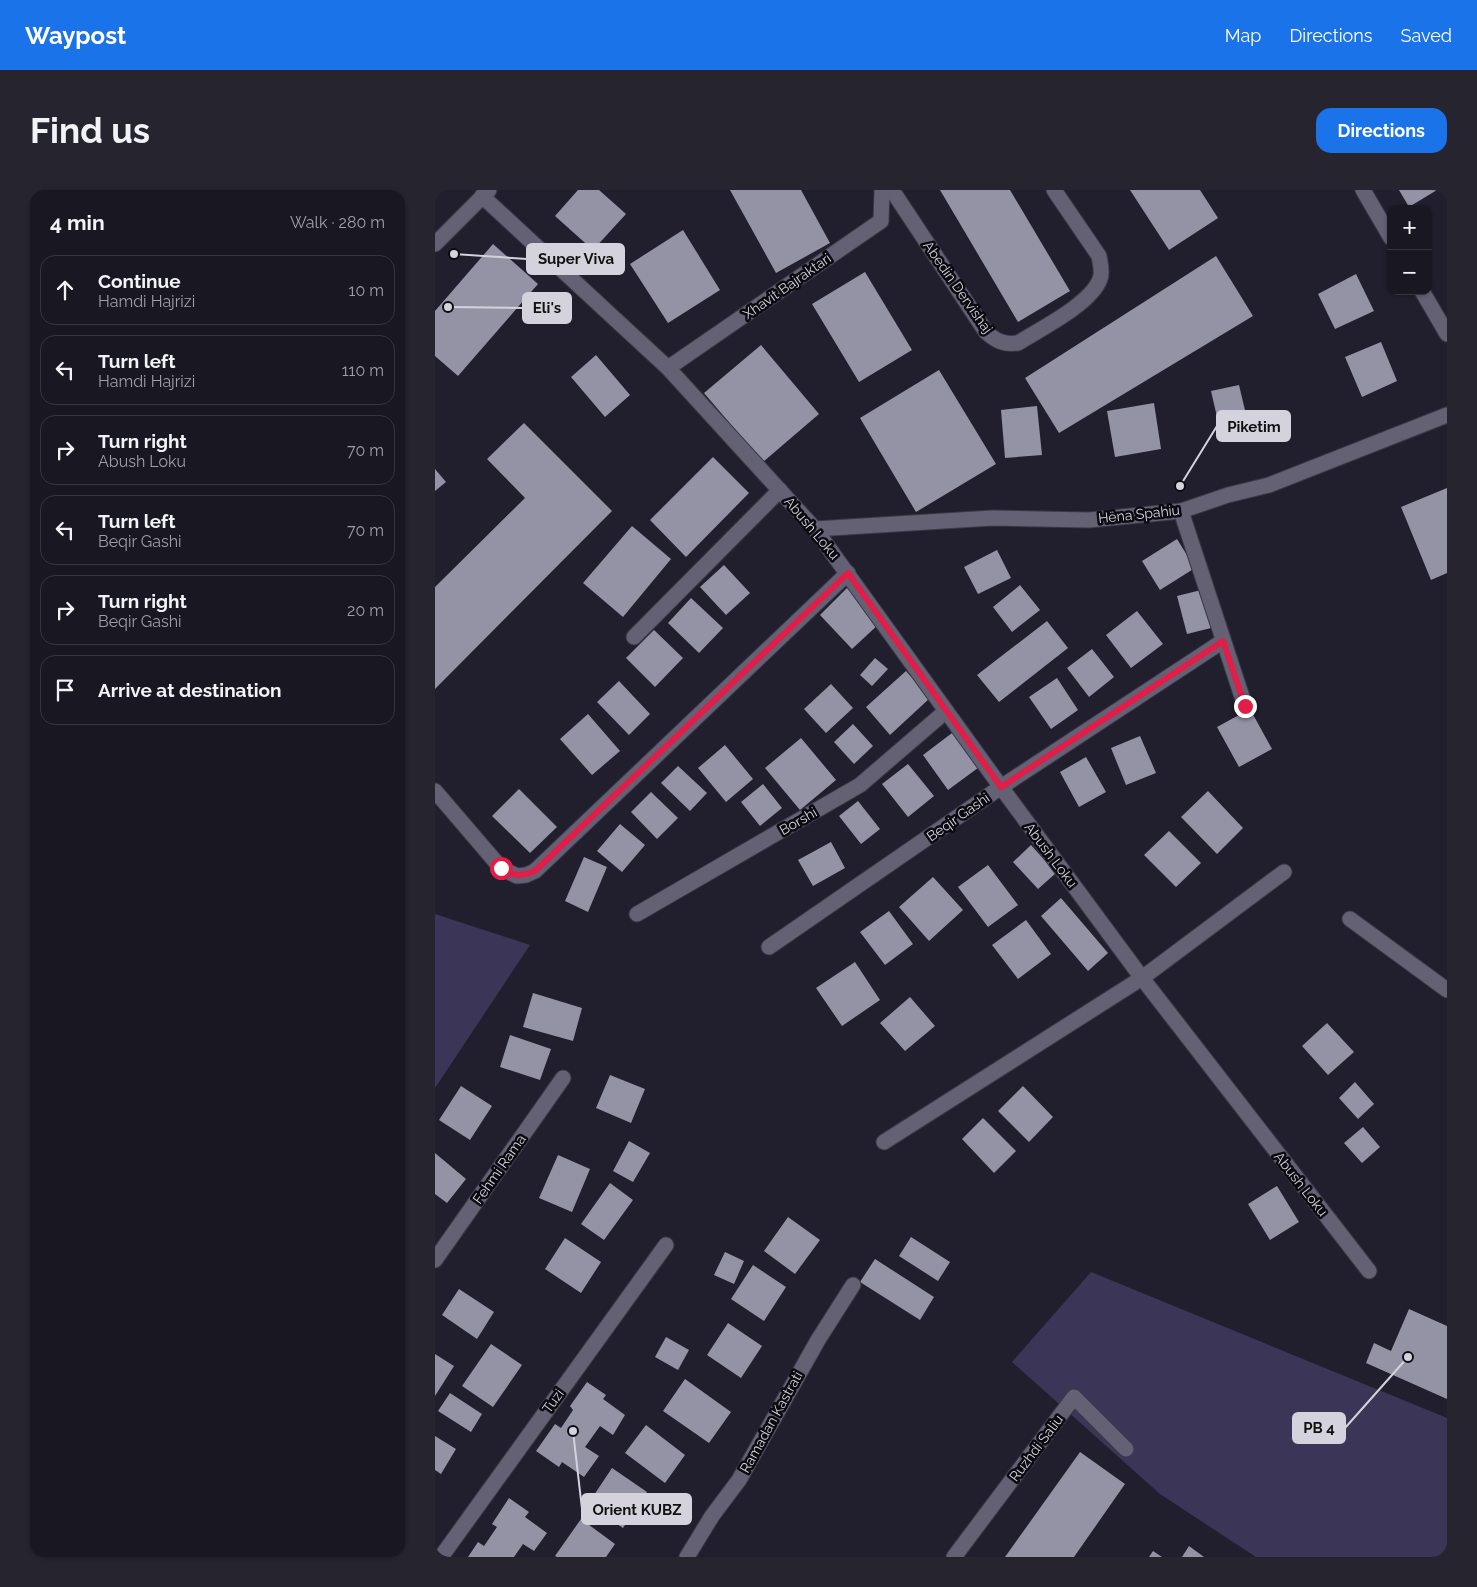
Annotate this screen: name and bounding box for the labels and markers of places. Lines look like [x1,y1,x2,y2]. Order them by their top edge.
callout: Super Viva [527,244,624,274]
callout: Eli's [523,293,571,323]
callout: Piketim [1217,411,1290,441]
callout: PB 4 [1293,1413,1345,1443]
callout: Orient KUBZ [582,1494,691,1524]

